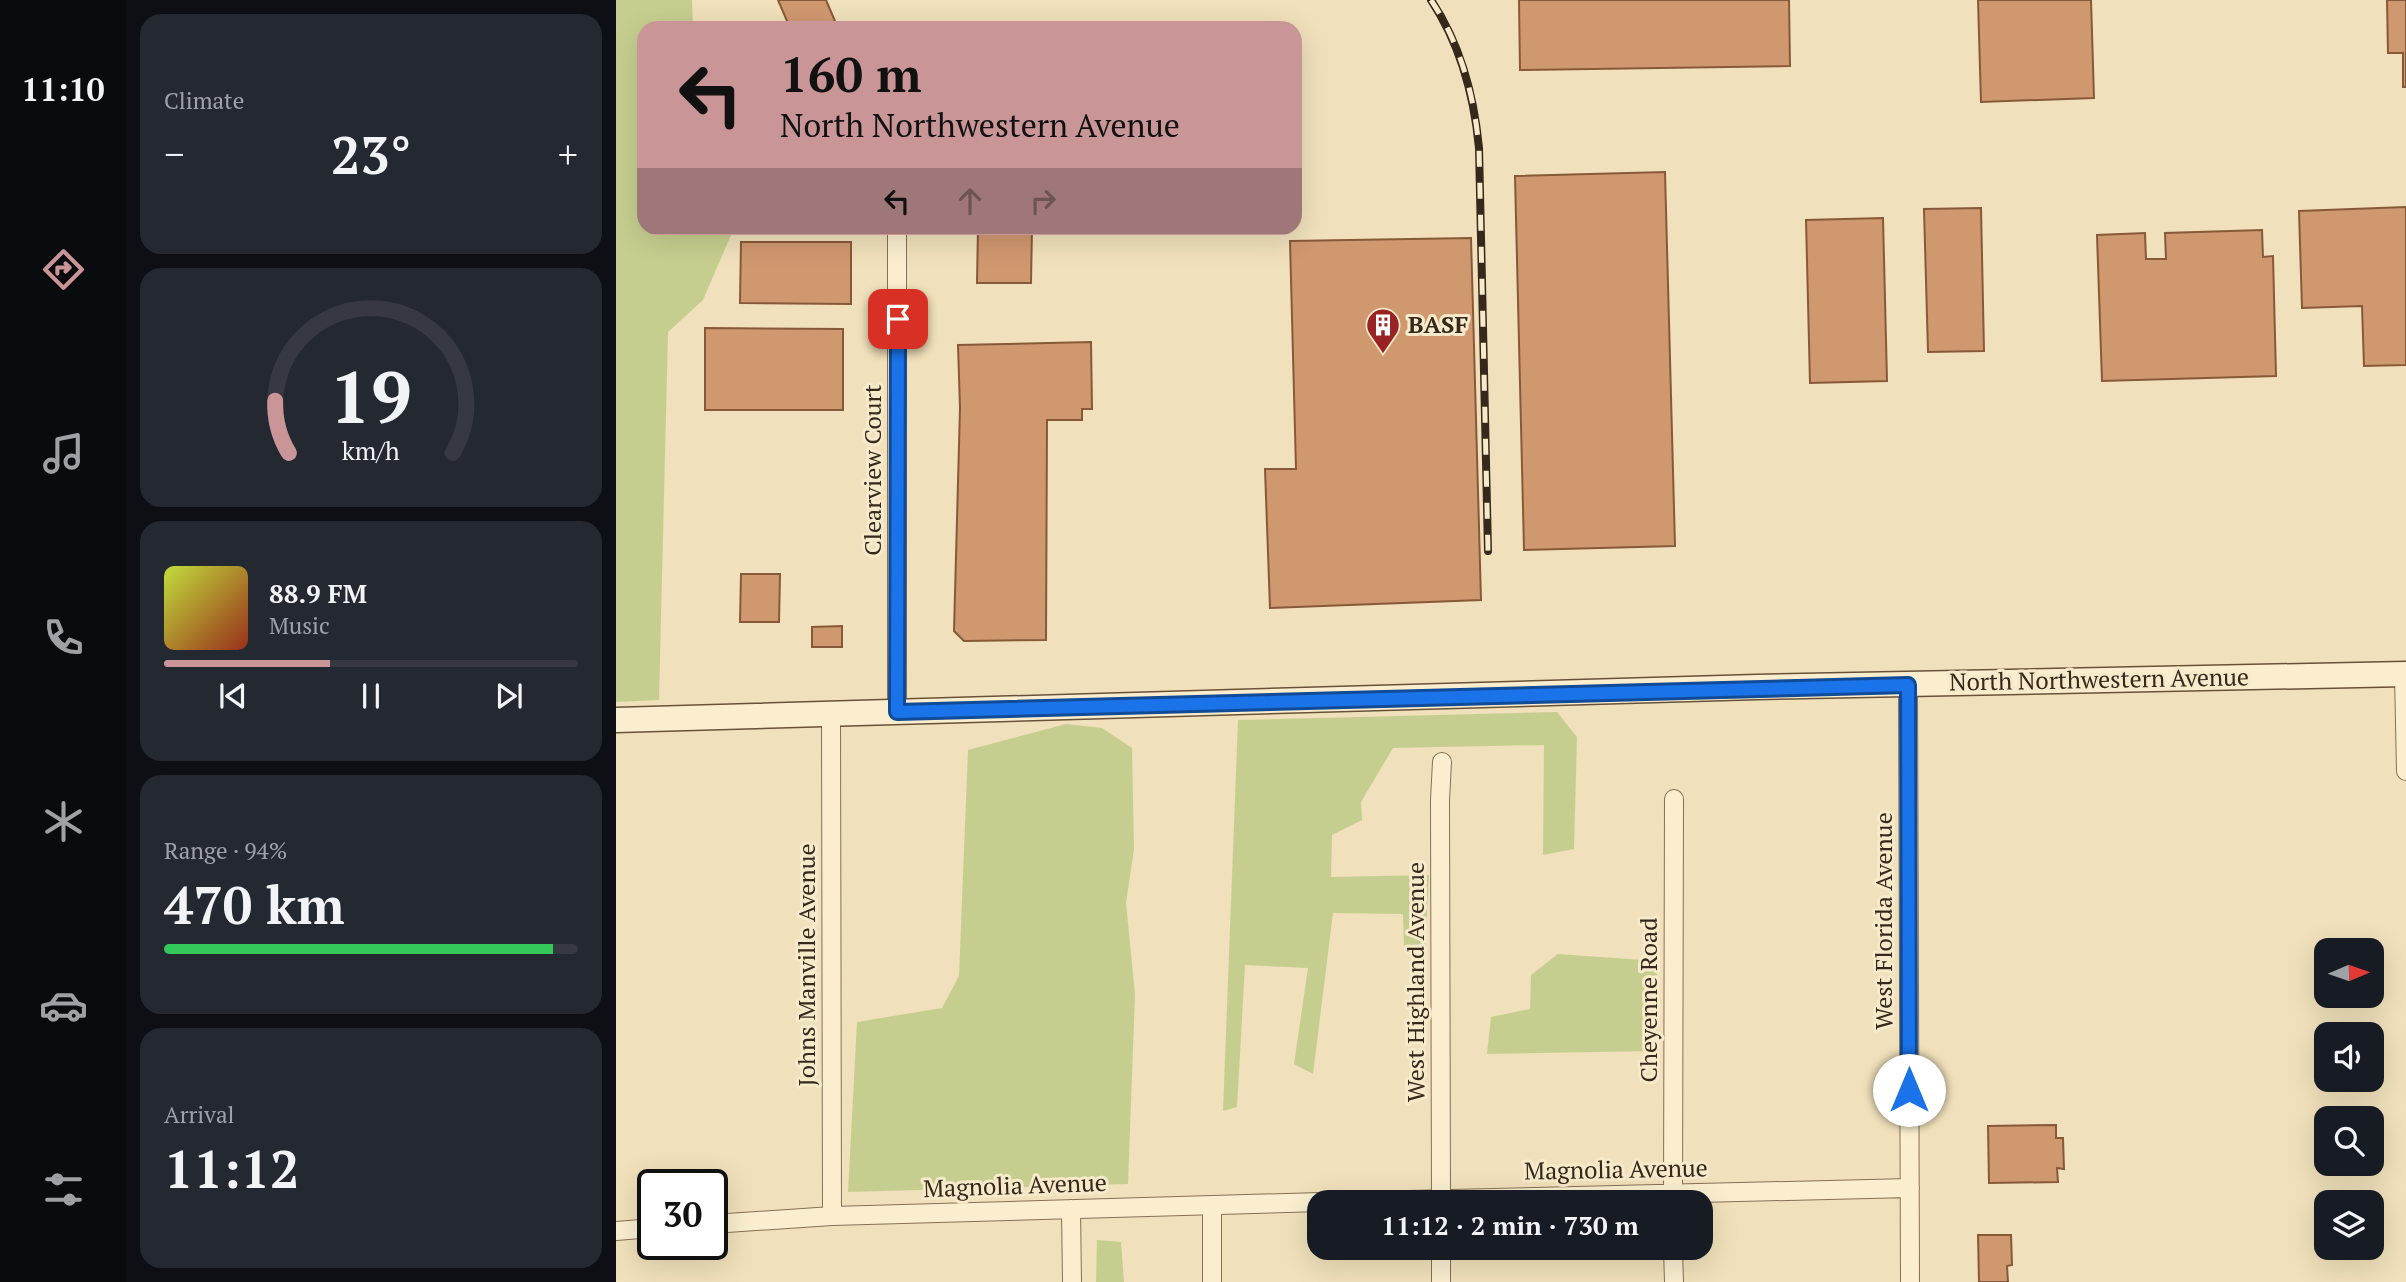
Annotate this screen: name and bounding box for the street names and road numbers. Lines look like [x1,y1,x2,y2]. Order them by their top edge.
street label: Clearview Court [856,384,888,556]
street label: North Northwestern Avenue [1949,660,2249,698]
street label: West Florida Avenue [1867,812,1899,1030]
street label: Johns Manville Avenue [790,843,822,1087]
street label: West Highland Avenue [1399,862,1431,1102]
street label: Cheyenne Road [1632,918,1664,1082]
street label: Magnolia Avenue [1524,1151,1708,1187]
street label: Magnolia Avenue [923,1166,1107,1204]

